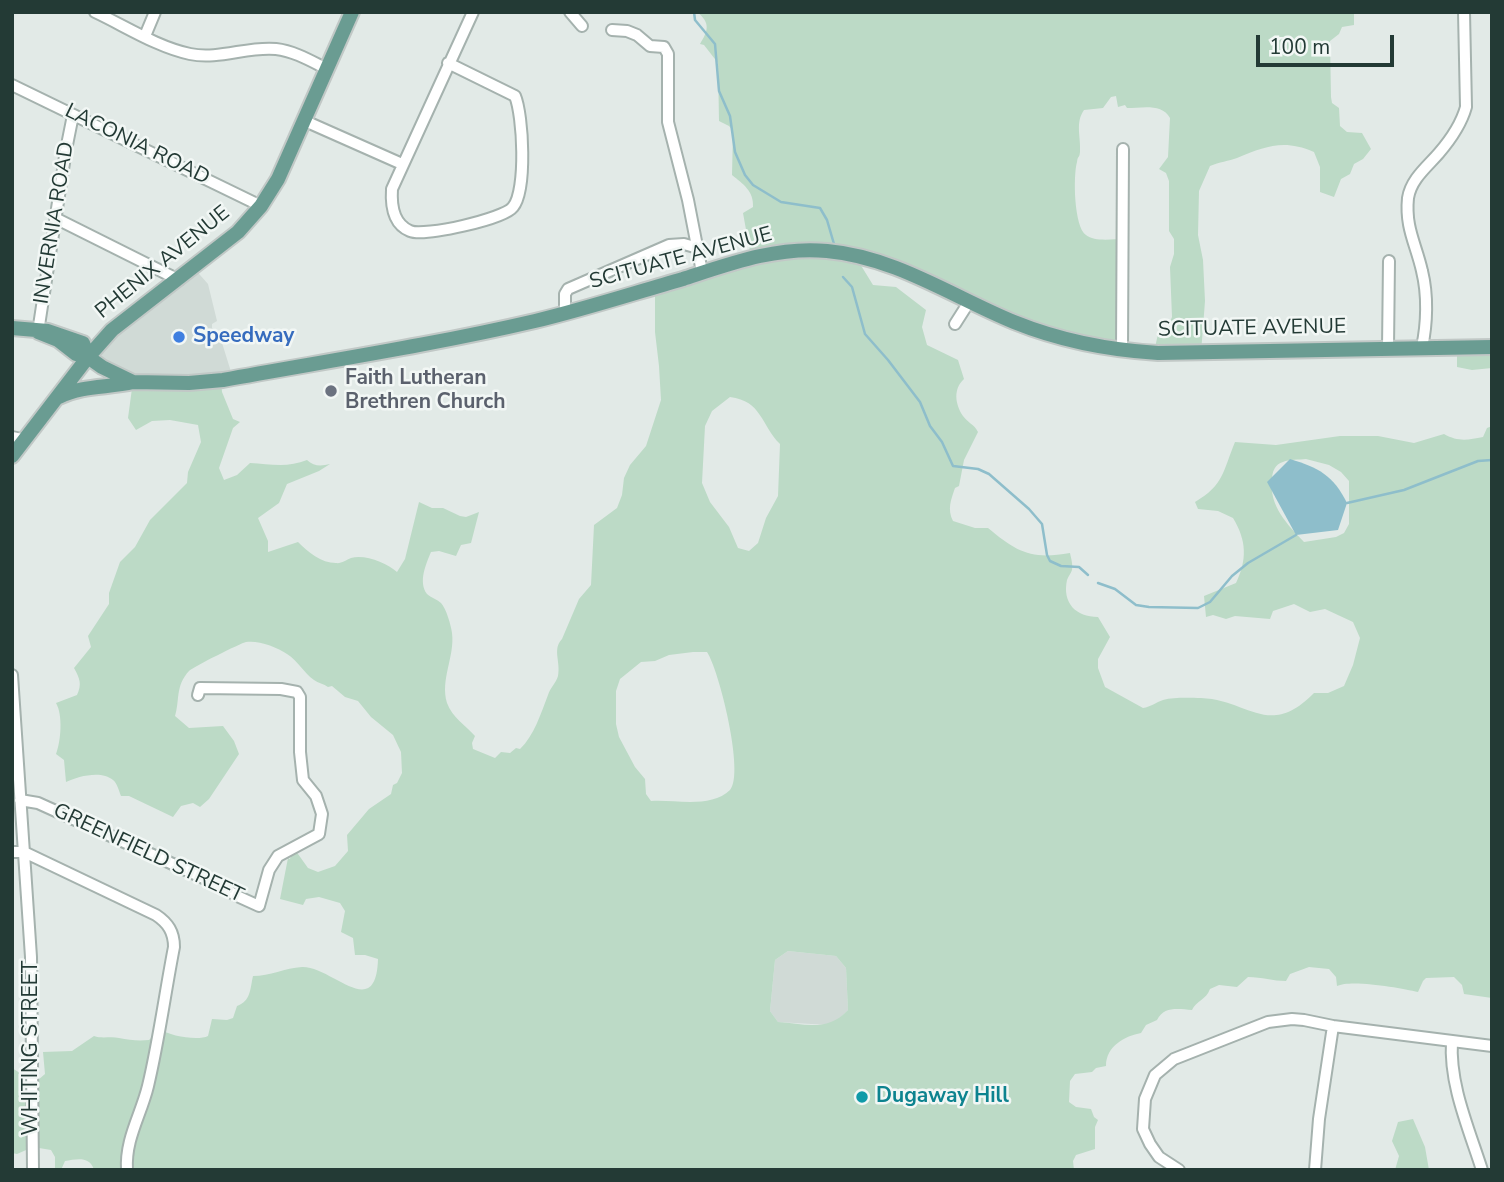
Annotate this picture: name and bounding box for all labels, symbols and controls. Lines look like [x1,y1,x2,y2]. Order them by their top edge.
scale bar [1259,21,1397,65]
text: 100 m [1269,33,1330,61]
street label: LACONIA ROAD [60,99,214,191]
street label: INVERNIA ROAD [30,140,80,306]
street label: PHENIX AVENUE [91,201,235,325]
street label: SCITUATE AVENUE [587,222,775,296]
street label: SCITUATE AVENUE [1158,315,1346,343]
place label: Speedway [193,324,294,350]
marker: Speedway [171,329,187,345]
place label: Faith Lutheran Brethren Church [345,366,506,416]
marker: Faith Lutheran Brethren Church [323,383,339,399]
street label: GREENFIELD STREET [49,799,247,909]
street label: WHITING STREET [19,961,45,1135]
place label: Dugaway Hill [876,1084,1009,1110]
marker: Dugaway Hill [854,1089,870,1105]

